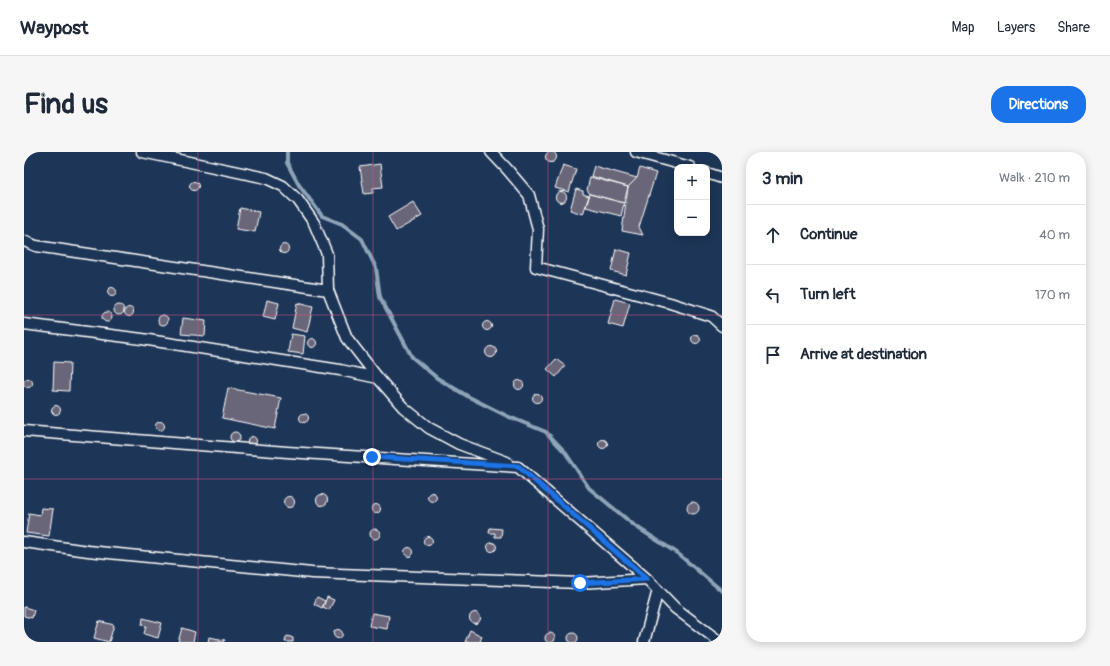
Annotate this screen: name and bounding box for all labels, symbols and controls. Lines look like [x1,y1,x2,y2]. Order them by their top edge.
text: Waypost [20,16,89,40]
text: Map [952,19,975,36]
text: Layers [997,19,1035,36]
text: Share [1057,19,1090,36]
button: Directions [991,86,1086,123]
text: Find us [24,87,108,122]
map controls [674,164,710,236]
button: + [674,164,710,200]
text: 3 min [762,168,803,189]
text: Walk · 210 m [999,170,1070,186]
button: − [674,200,710,236]
icon: ahead [762,224,784,246]
text: Continue [800,225,858,244]
text: 40 m [1039,227,1070,243]
icon: left [762,284,784,306]
text: Turn left [800,285,856,304]
text: 170 m [1035,287,1070,303]
icon: arrive [762,344,784,366]
text: Arrive at destination [800,345,927,364]
route end [363,448,381,466]
route start [571,574,589,592]

